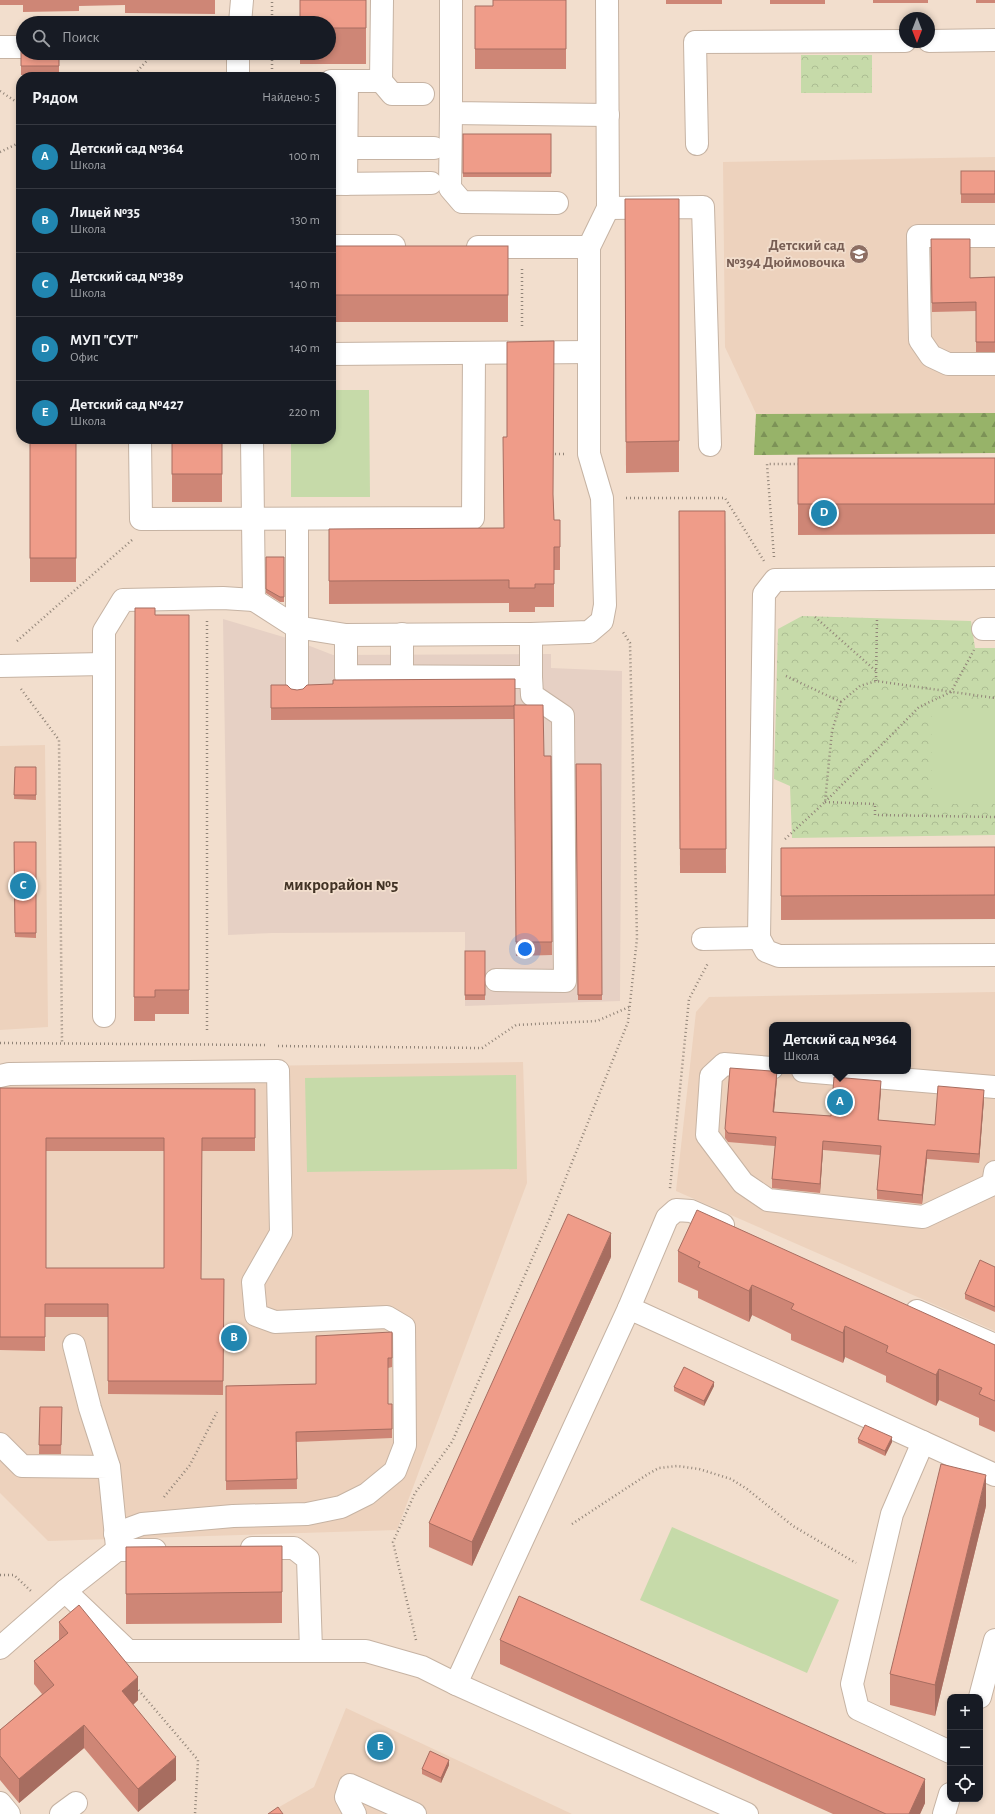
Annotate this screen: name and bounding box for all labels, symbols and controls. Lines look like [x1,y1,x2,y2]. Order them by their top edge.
north arrow [899,12,935,48]
search box [16,16,336,60]
icon: search [30,27,52,49]
text: Поиск [62,30,100,45]
text: Рядом [32,89,78,106]
text: Найдено: 5 [262,91,320,104]
text: Детский сад №364 [70,141,184,156]
text: A [41,150,49,163]
text: 100 m [289,150,320,163]
text: Школа [70,159,106,172]
text: Лицей №35 [70,205,140,220]
text: B [41,214,49,227]
text: 130 m [291,214,320,227]
text: Школа [70,223,106,236]
place label: Детский сад №394 Дюймовочка [726,238,845,270]
school or university icon: Детский сад №394 Дюймовочка [848,243,870,265]
text: Детский сад №389 [70,269,184,284]
text: C [42,278,48,291]
text: 140 m [290,278,320,291]
text: Школа [70,287,106,300]
text: МУП "СУТ" [70,333,138,348]
text: D [41,342,49,355]
text: 140 m [290,342,320,355]
text: Офис [70,351,99,364]
text: Детский сад №427 [70,397,183,412]
text: E [42,406,48,419]
text: 220 m [289,406,320,419]
text: Школа [70,415,106,428]
pin: D [811,498,837,528]
pin: C [10,871,36,901]
district label: микрорайон №5 [284,876,398,893]
your location [515,939,535,959]
popup [769,1022,911,1074]
text: Детский сад №364 [783,1032,897,1047]
text: Школа [783,1050,819,1063]
pin: A [827,1087,853,1117]
pin: B [221,1323,247,1353]
map controls [947,1694,983,1802]
button: + [947,1694,983,1730]
button: − [947,1730,983,1766]
pin: E [367,1732,393,1762]
button: locate [947,1766,983,1802]

